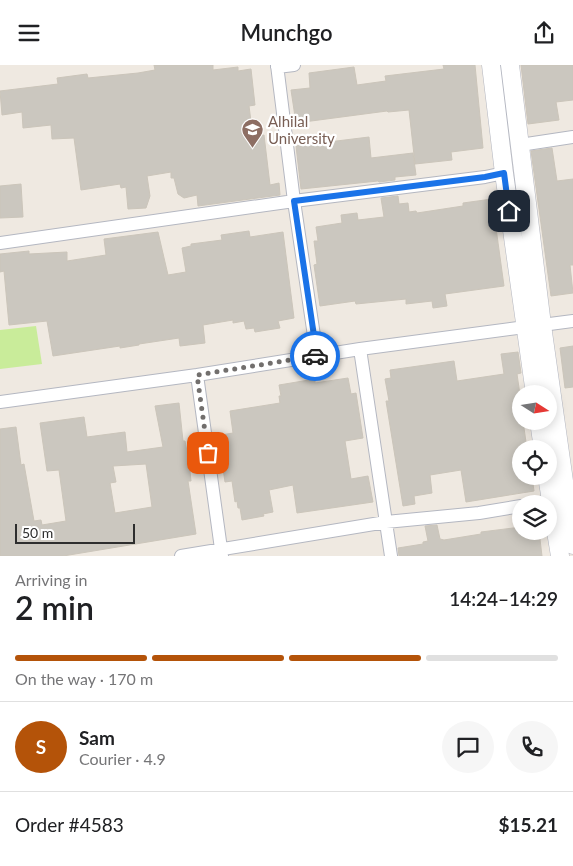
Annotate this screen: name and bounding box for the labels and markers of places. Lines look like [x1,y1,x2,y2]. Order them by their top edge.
place label: Alhilal University [268,112,335,147]
school or university icon: Alhilal University [240,118,264,149]
pin [488,190,530,232]
pin [187,432,229,474]

